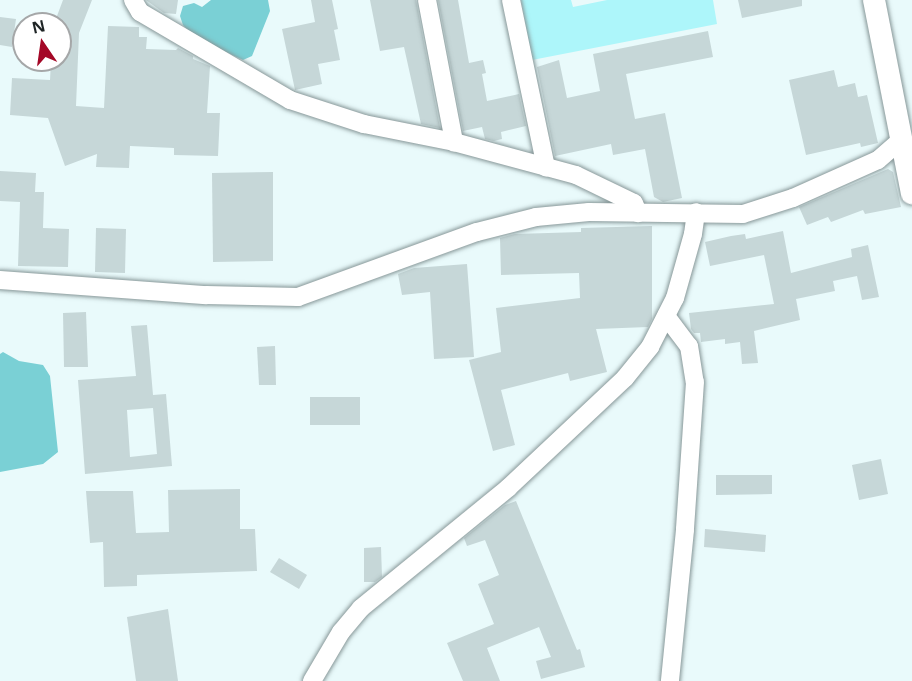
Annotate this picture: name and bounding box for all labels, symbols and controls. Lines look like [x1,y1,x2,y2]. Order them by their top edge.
north arrow [12,12,72,72]
text: N [30,14,47,39]

